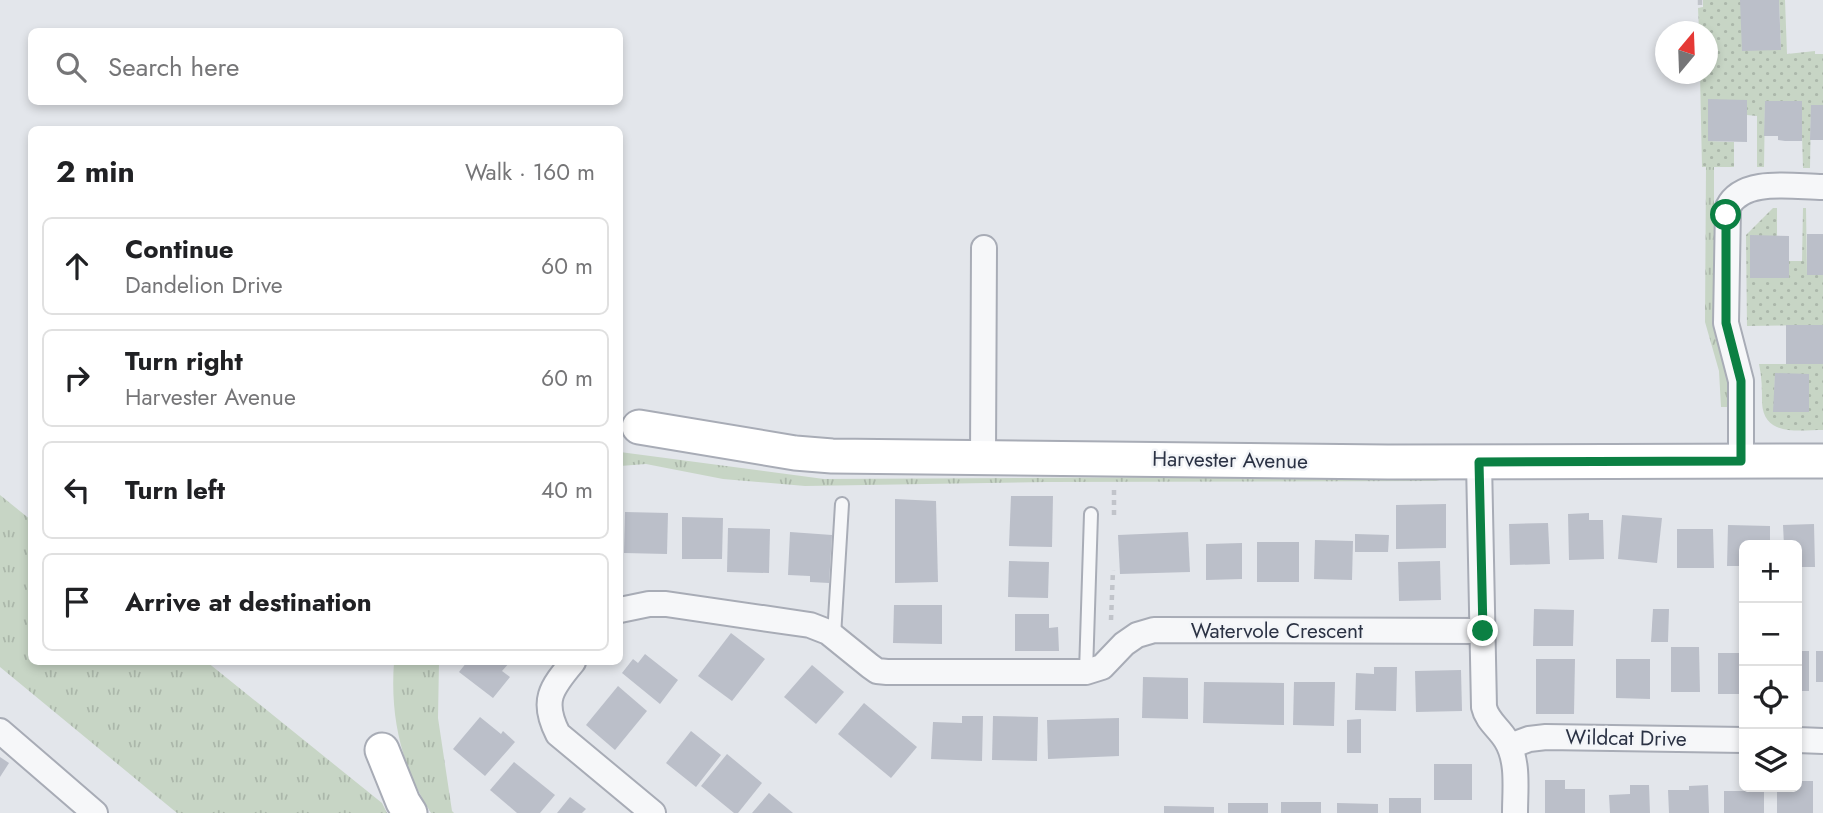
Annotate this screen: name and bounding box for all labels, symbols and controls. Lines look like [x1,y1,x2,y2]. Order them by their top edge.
north arrow [1655,21,1718,84]
search box [28,28,623,105]
icon: search [52,48,90,86]
text: Search here [108,48,240,86]
text: 2 min [56,150,135,193]
text: Walk · 160 m [465,155,595,189]
route start [1710,199,1741,230]
text: Continue [125,230,234,268]
icon: ahead [58,247,96,285]
text: 60 m [541,249,593,283]
text: Dandelion Drive [125,268,283,302]
text: Turn right [125,342,243,380]
icon: right [58,359,96,397]
text: 60 m [541,361,593,395]
text: Harvester Avenue [125,380,296,414]
street label: Harvester Avenue [1152,444,1308,476]
icon: left [58,471,96,509]
text: Turn left [125,471,225,509]
text: 40 m [541,473,593,507]
map controls [1739,540,1802,792]
button: + [1739,540,1802,603]
icon: arrive [58,583,96,621]
text: Arrive at destination [125,583,372,621]
button: − [1739,603,1802,666]
route end [1467,615,1498,646]
street label: Watervole Crescent [1191,616,1363,646]
button: locate [1739,666,1802,729]
street label: Wildcat Drive [1565,722,1687,754]
button: layers [1739,729,1802,792]

